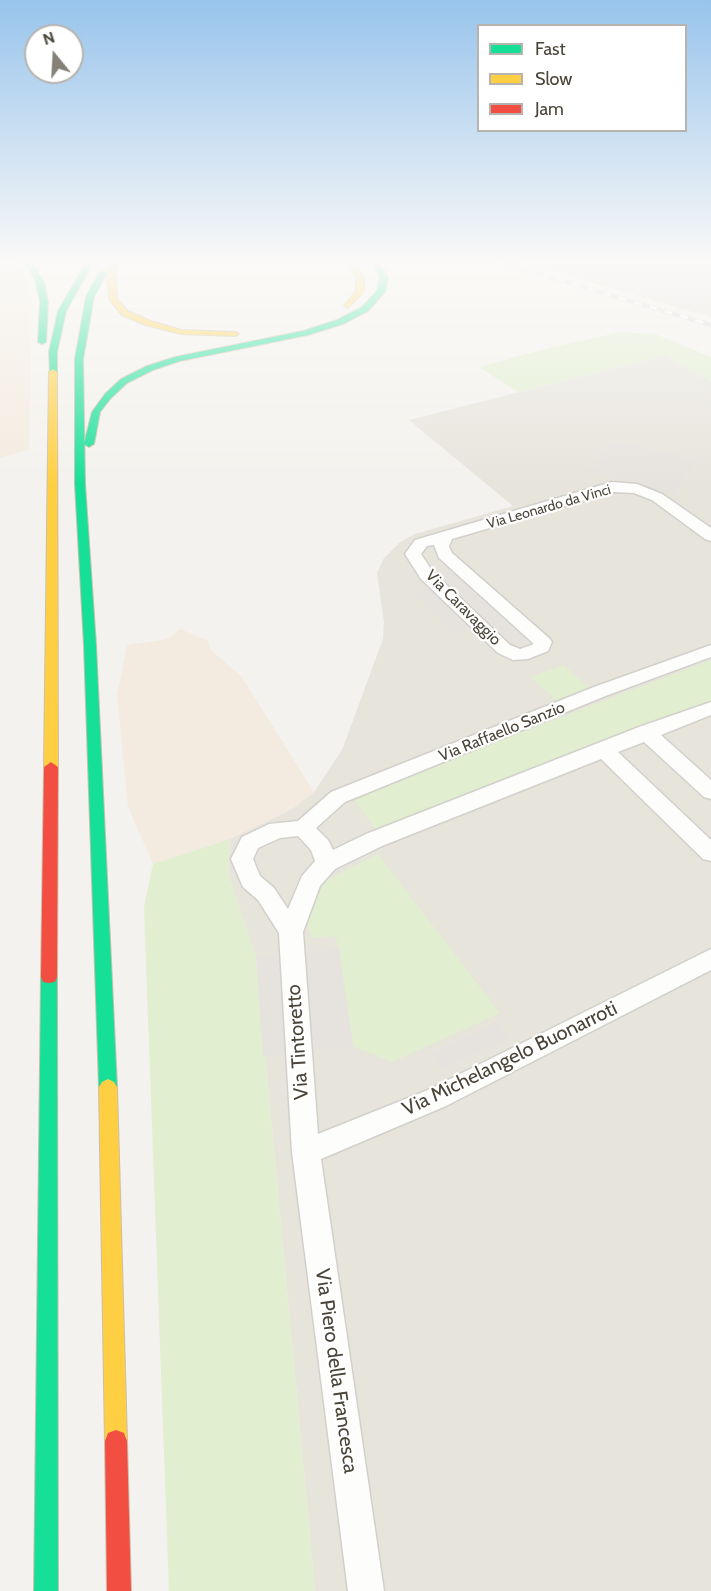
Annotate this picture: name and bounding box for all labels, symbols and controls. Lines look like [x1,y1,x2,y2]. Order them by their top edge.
north arrow [24,24,84,84]
legend [477,24,687,132]
text: N [41,28,57,49]
text: Fast [535,38,566,60]
text: Slow [535,68,572,90]
text: Jam [535,98,564,120]
street label: Via Leonardo da Vinci [485,481,613,533]
street label: Via Caravaggio [421,566,505,650]
street label: Via Raffaello Sanzio [436,698,568,766]
street label: Via Tintoretto [282,984,314,1100]
street label: Via Michelangelo Buonarroti [399,996,621,1122]
street label: Via Piero della Francesca [310,1267,362,1475]

